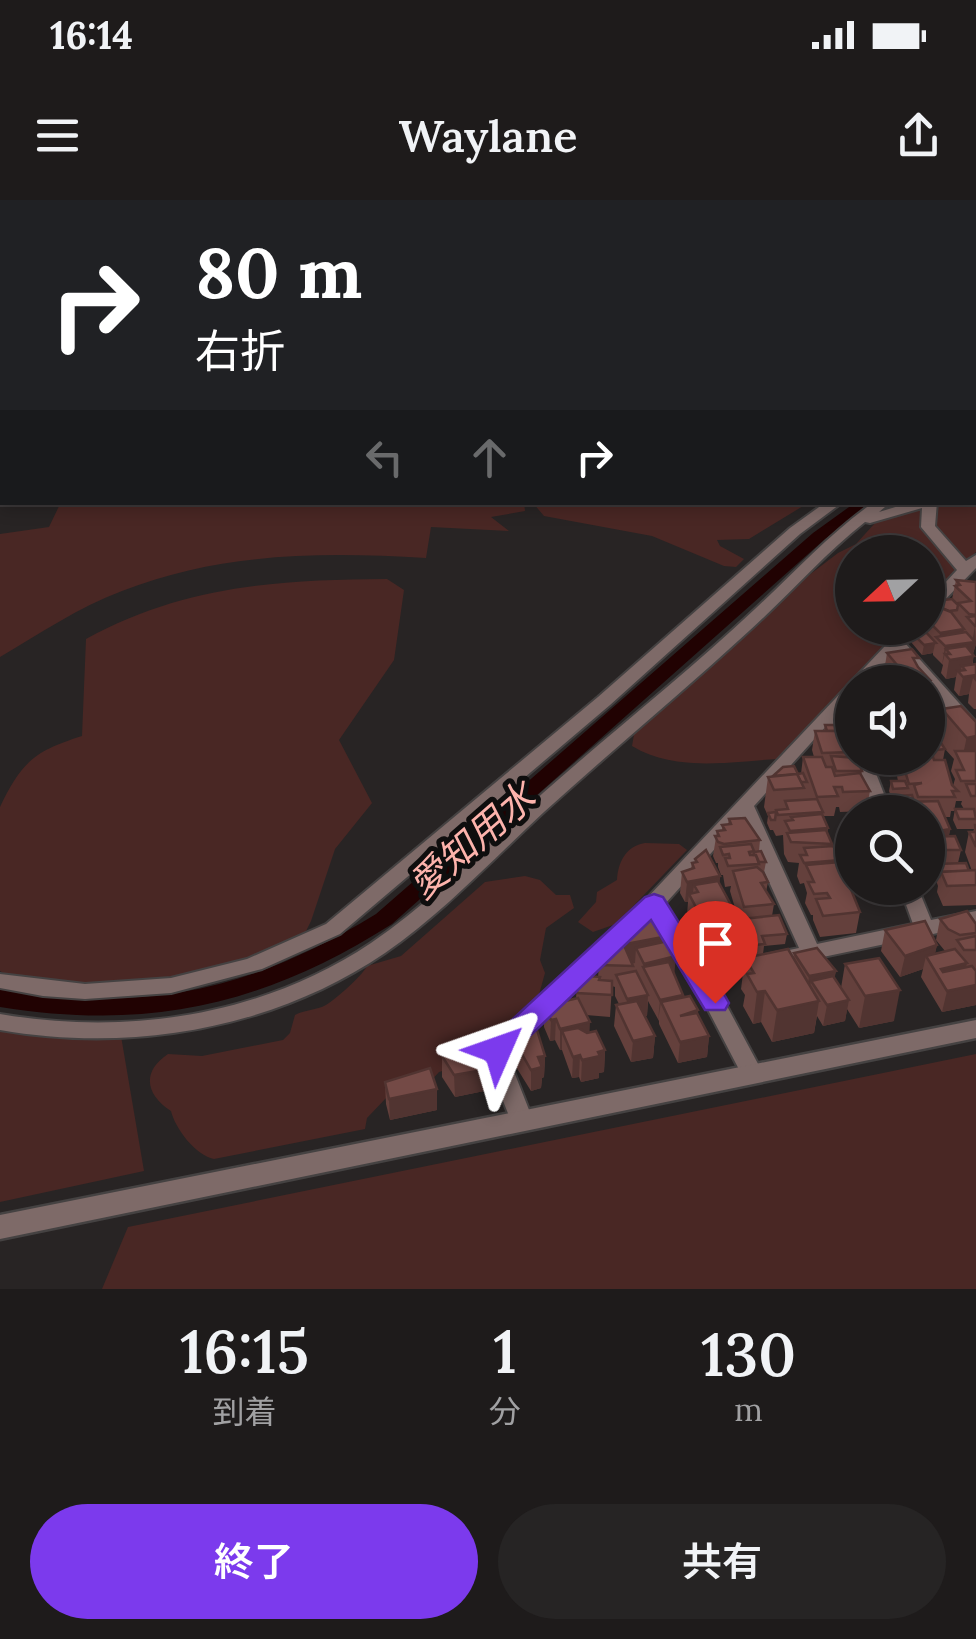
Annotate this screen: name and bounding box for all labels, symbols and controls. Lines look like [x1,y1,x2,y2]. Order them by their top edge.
text: 16:14 [50,11,133,59]
text: Waylane [398,107,578,164]
icon: menu [30,108,85,163]
icon: share [891,108,946,163]
text: 80 m [195,228,362,317]
icon: right [30,240,160,370]
text: 右折 [195,322,285,379]
icon: left [357,430,412,485]
icon: ahead [462,430,517,485]
icon: right [567,430,622,485]
north arrow [835,535,945,645]
map controls [835,535,945,905]
button: sound [835,665,945,775]
water label: 愛知用水 [398,770,547,908]
button: search [835,795,945,905]
pin [673,901,758,1004]
icon: arrive [688,916,743,971]
position arrow [446,998,550,1102]
text: 16:15 [180,1313,309,1389]
text: 1 [493,1313,517,1389]
text: 130 [701,1316,796,1392]
text: m [734,1389,763,1430]
text: 到着 [213,1391,277,1432]
text: 分 [489,1391,521,1432]
button: 終了 [30,1504,478,1619]
button: 共有 [498,1504,946,1619]

